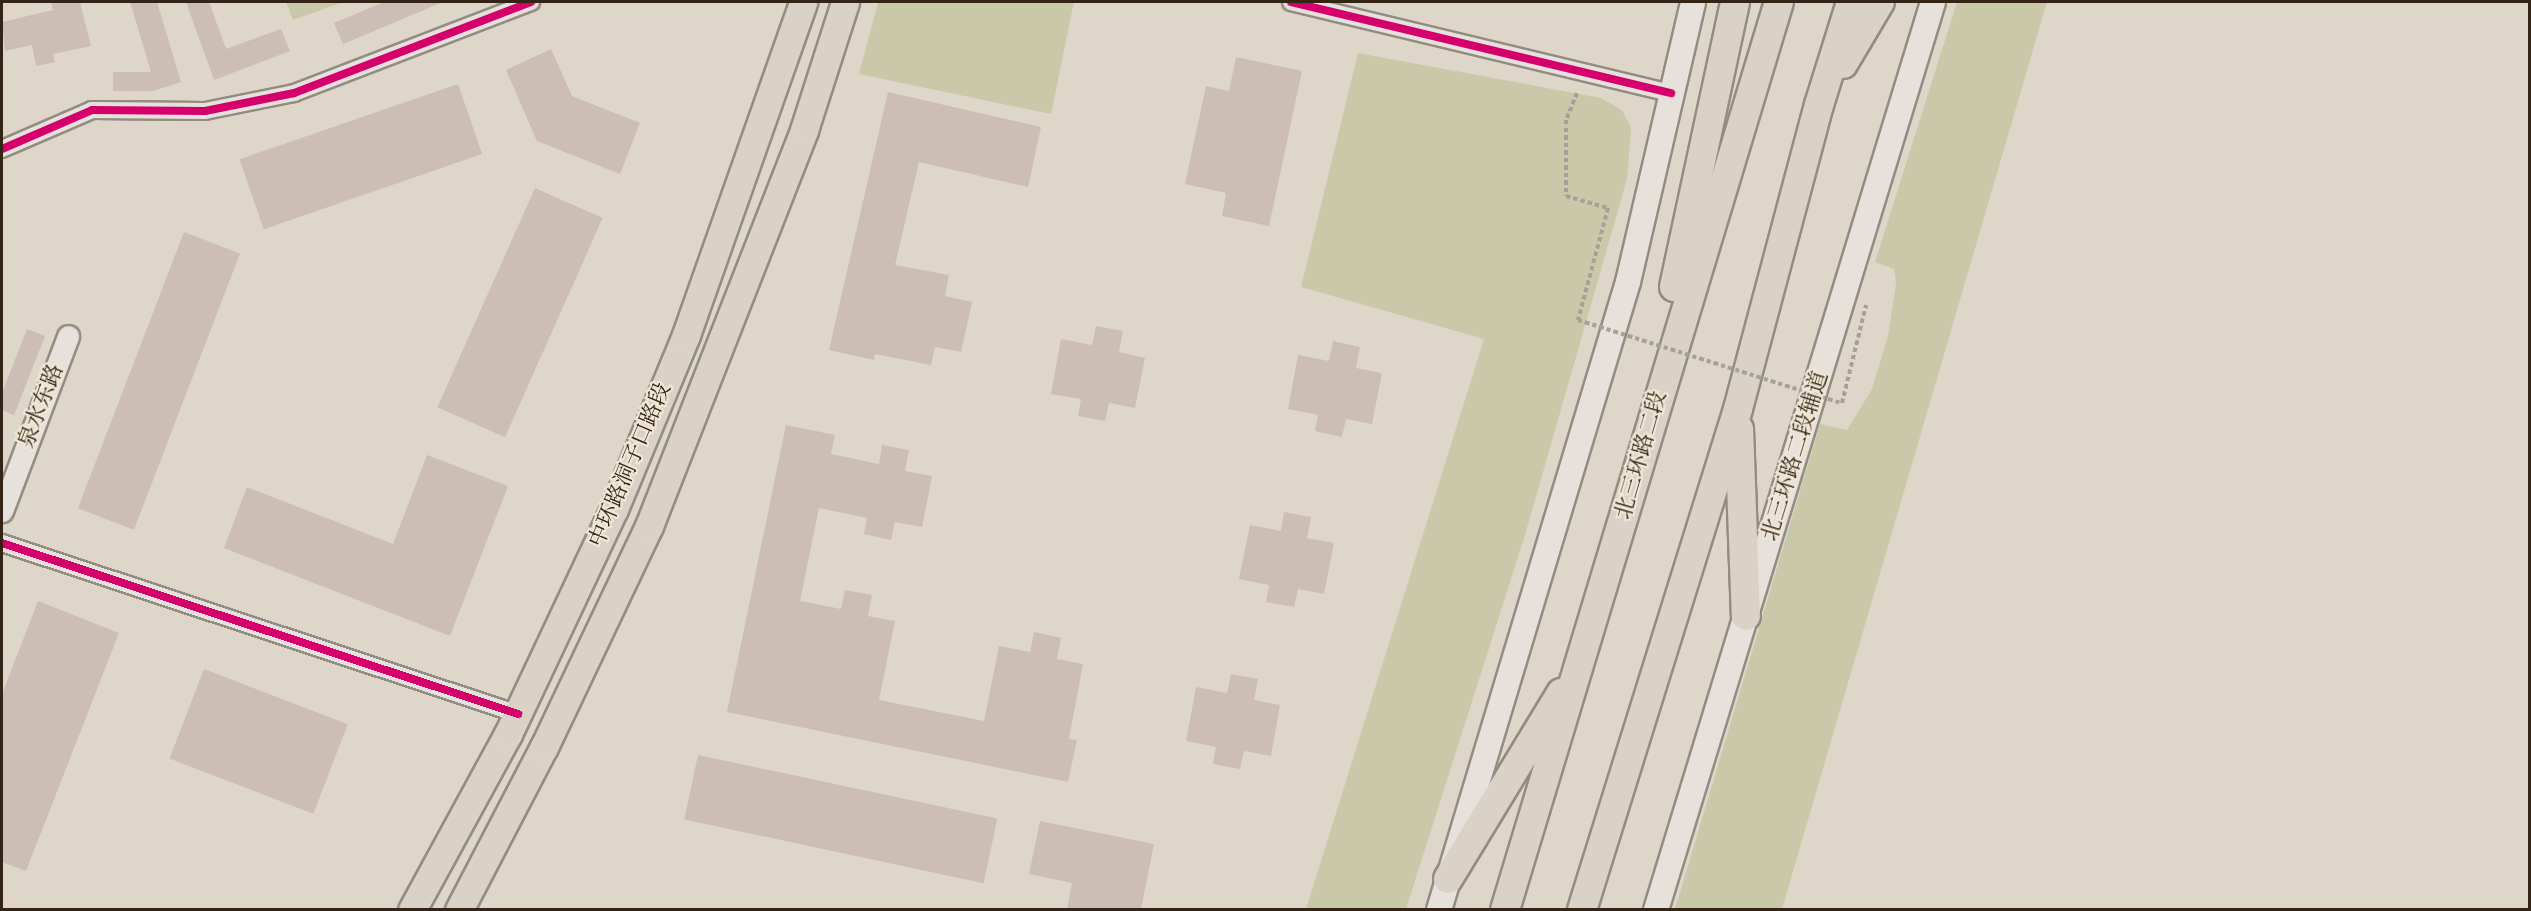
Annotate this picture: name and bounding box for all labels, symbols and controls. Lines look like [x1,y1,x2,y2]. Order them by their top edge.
street label: 泉水东路 [13,360,69,452]
street label: 北三环路二段辅道 [1757,368,1833,544]
street label: 中环路洞子口路段 [583,379,677,551]
street label: 北三环路二段 [1610,388,1672,522]

